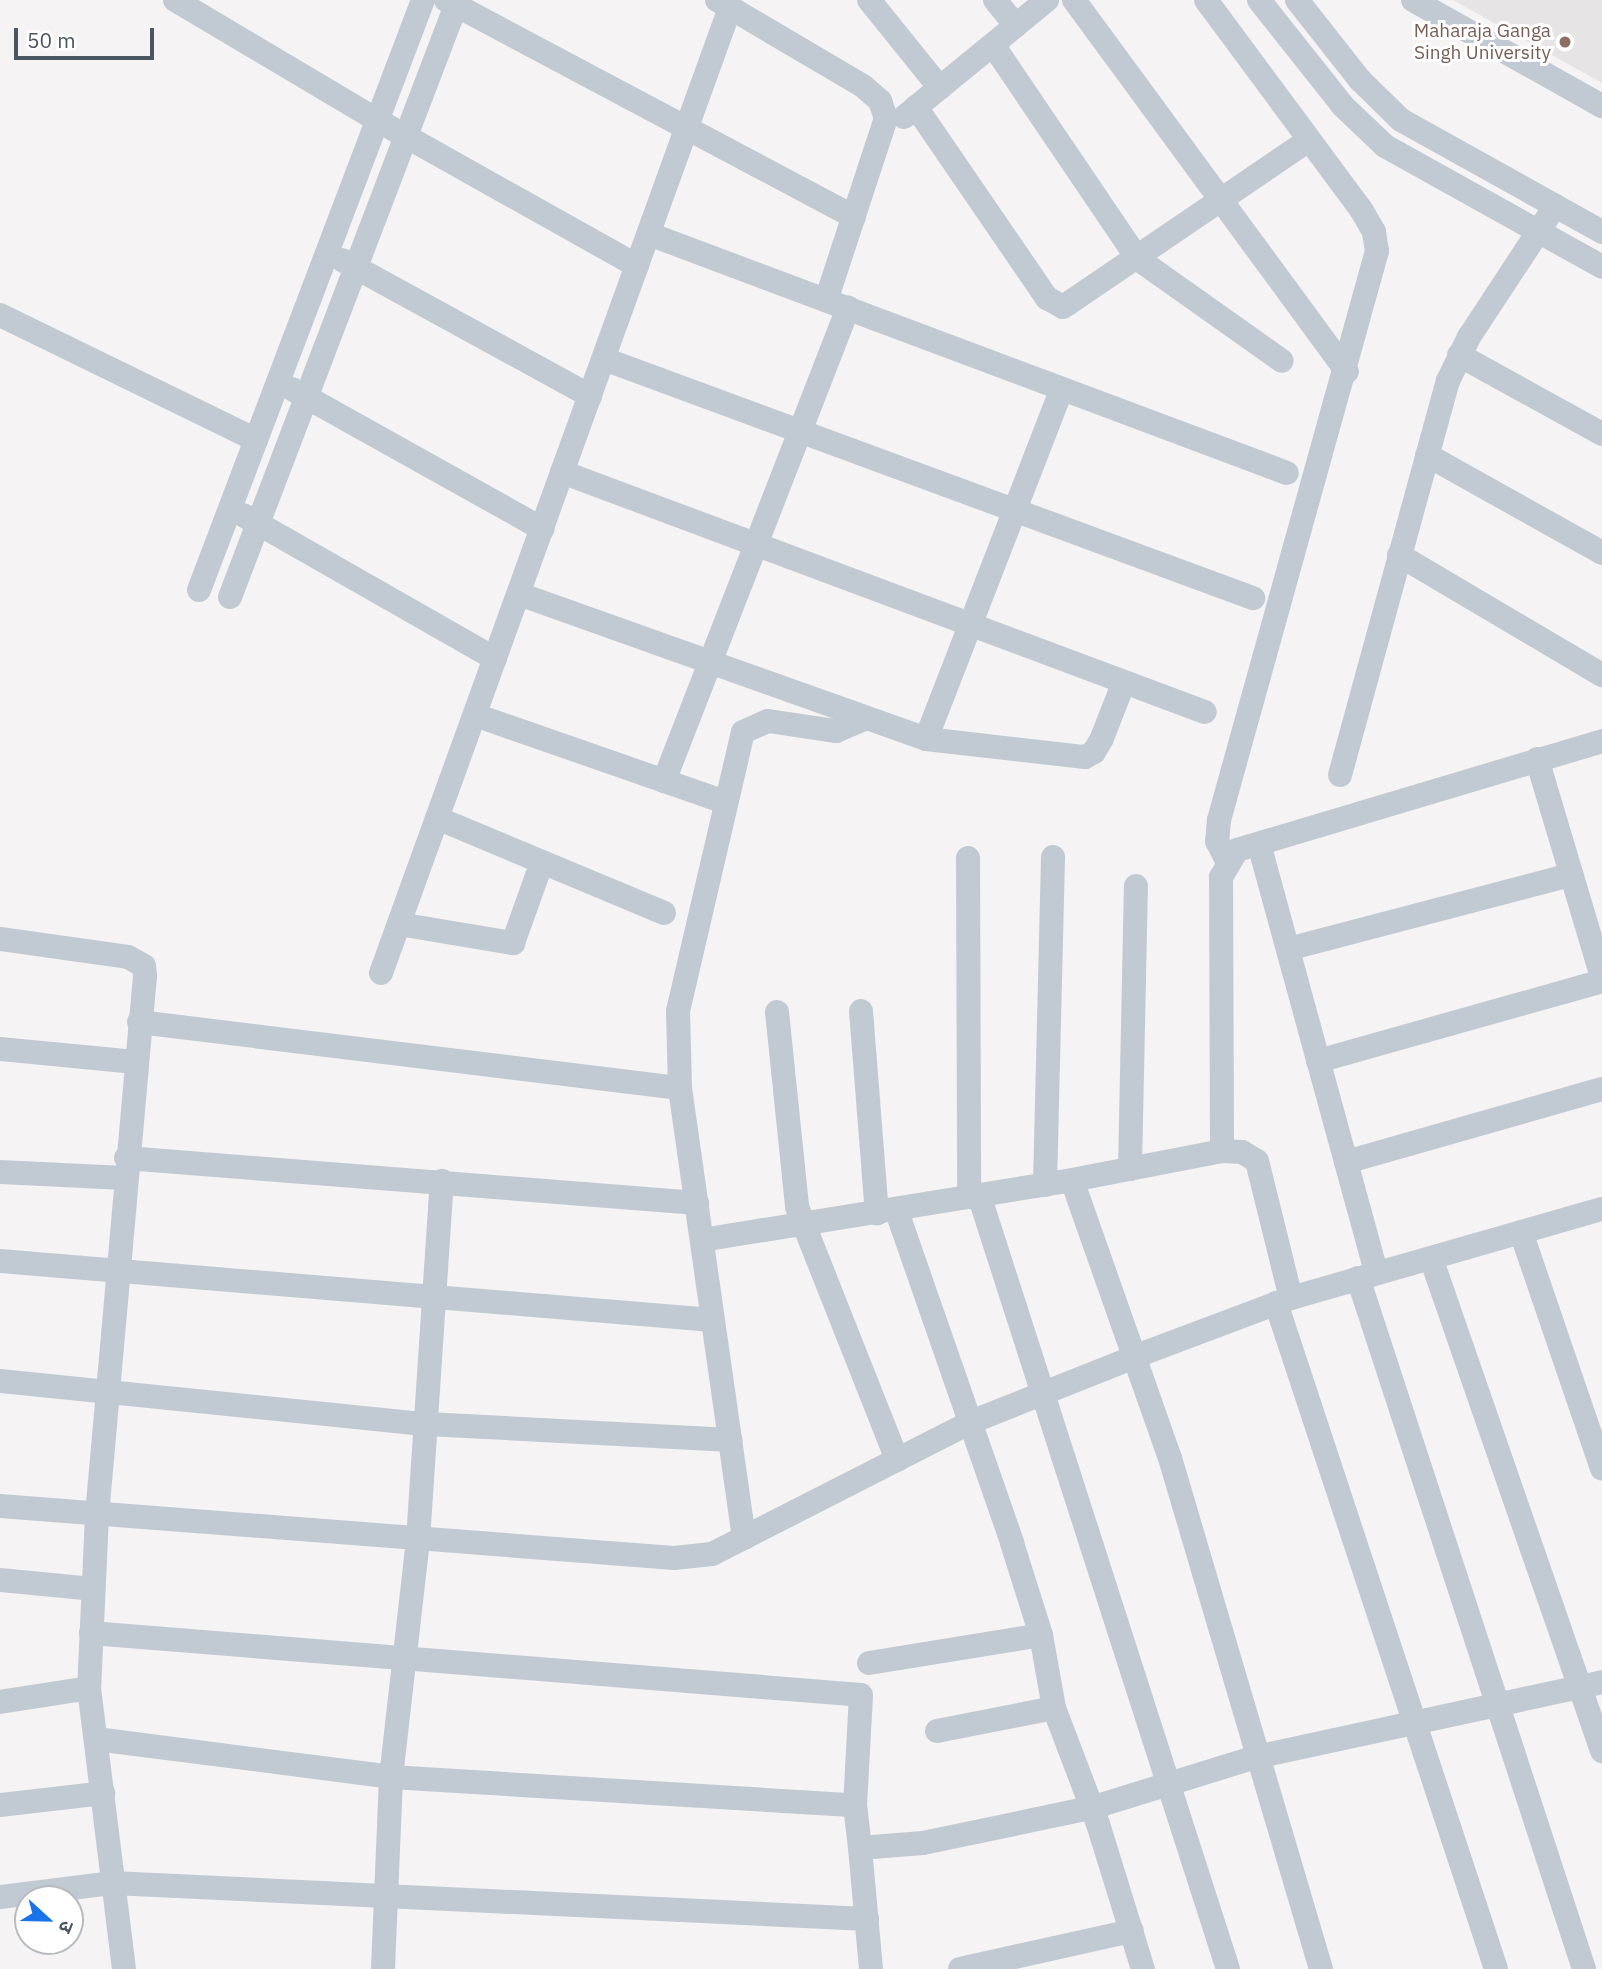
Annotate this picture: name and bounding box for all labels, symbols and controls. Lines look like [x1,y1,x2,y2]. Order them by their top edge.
scale bar [18,14,158,58]
place label: Maharaja Ganga Singh University [1414,20,1551,64]
text: 50 m [27,26,76,54]
marker: Maharaja Ganga Singh University [1557,34,1573,50]
north arrow [14,1885,84,1955]
text: उ [53,1917,80,1937]

